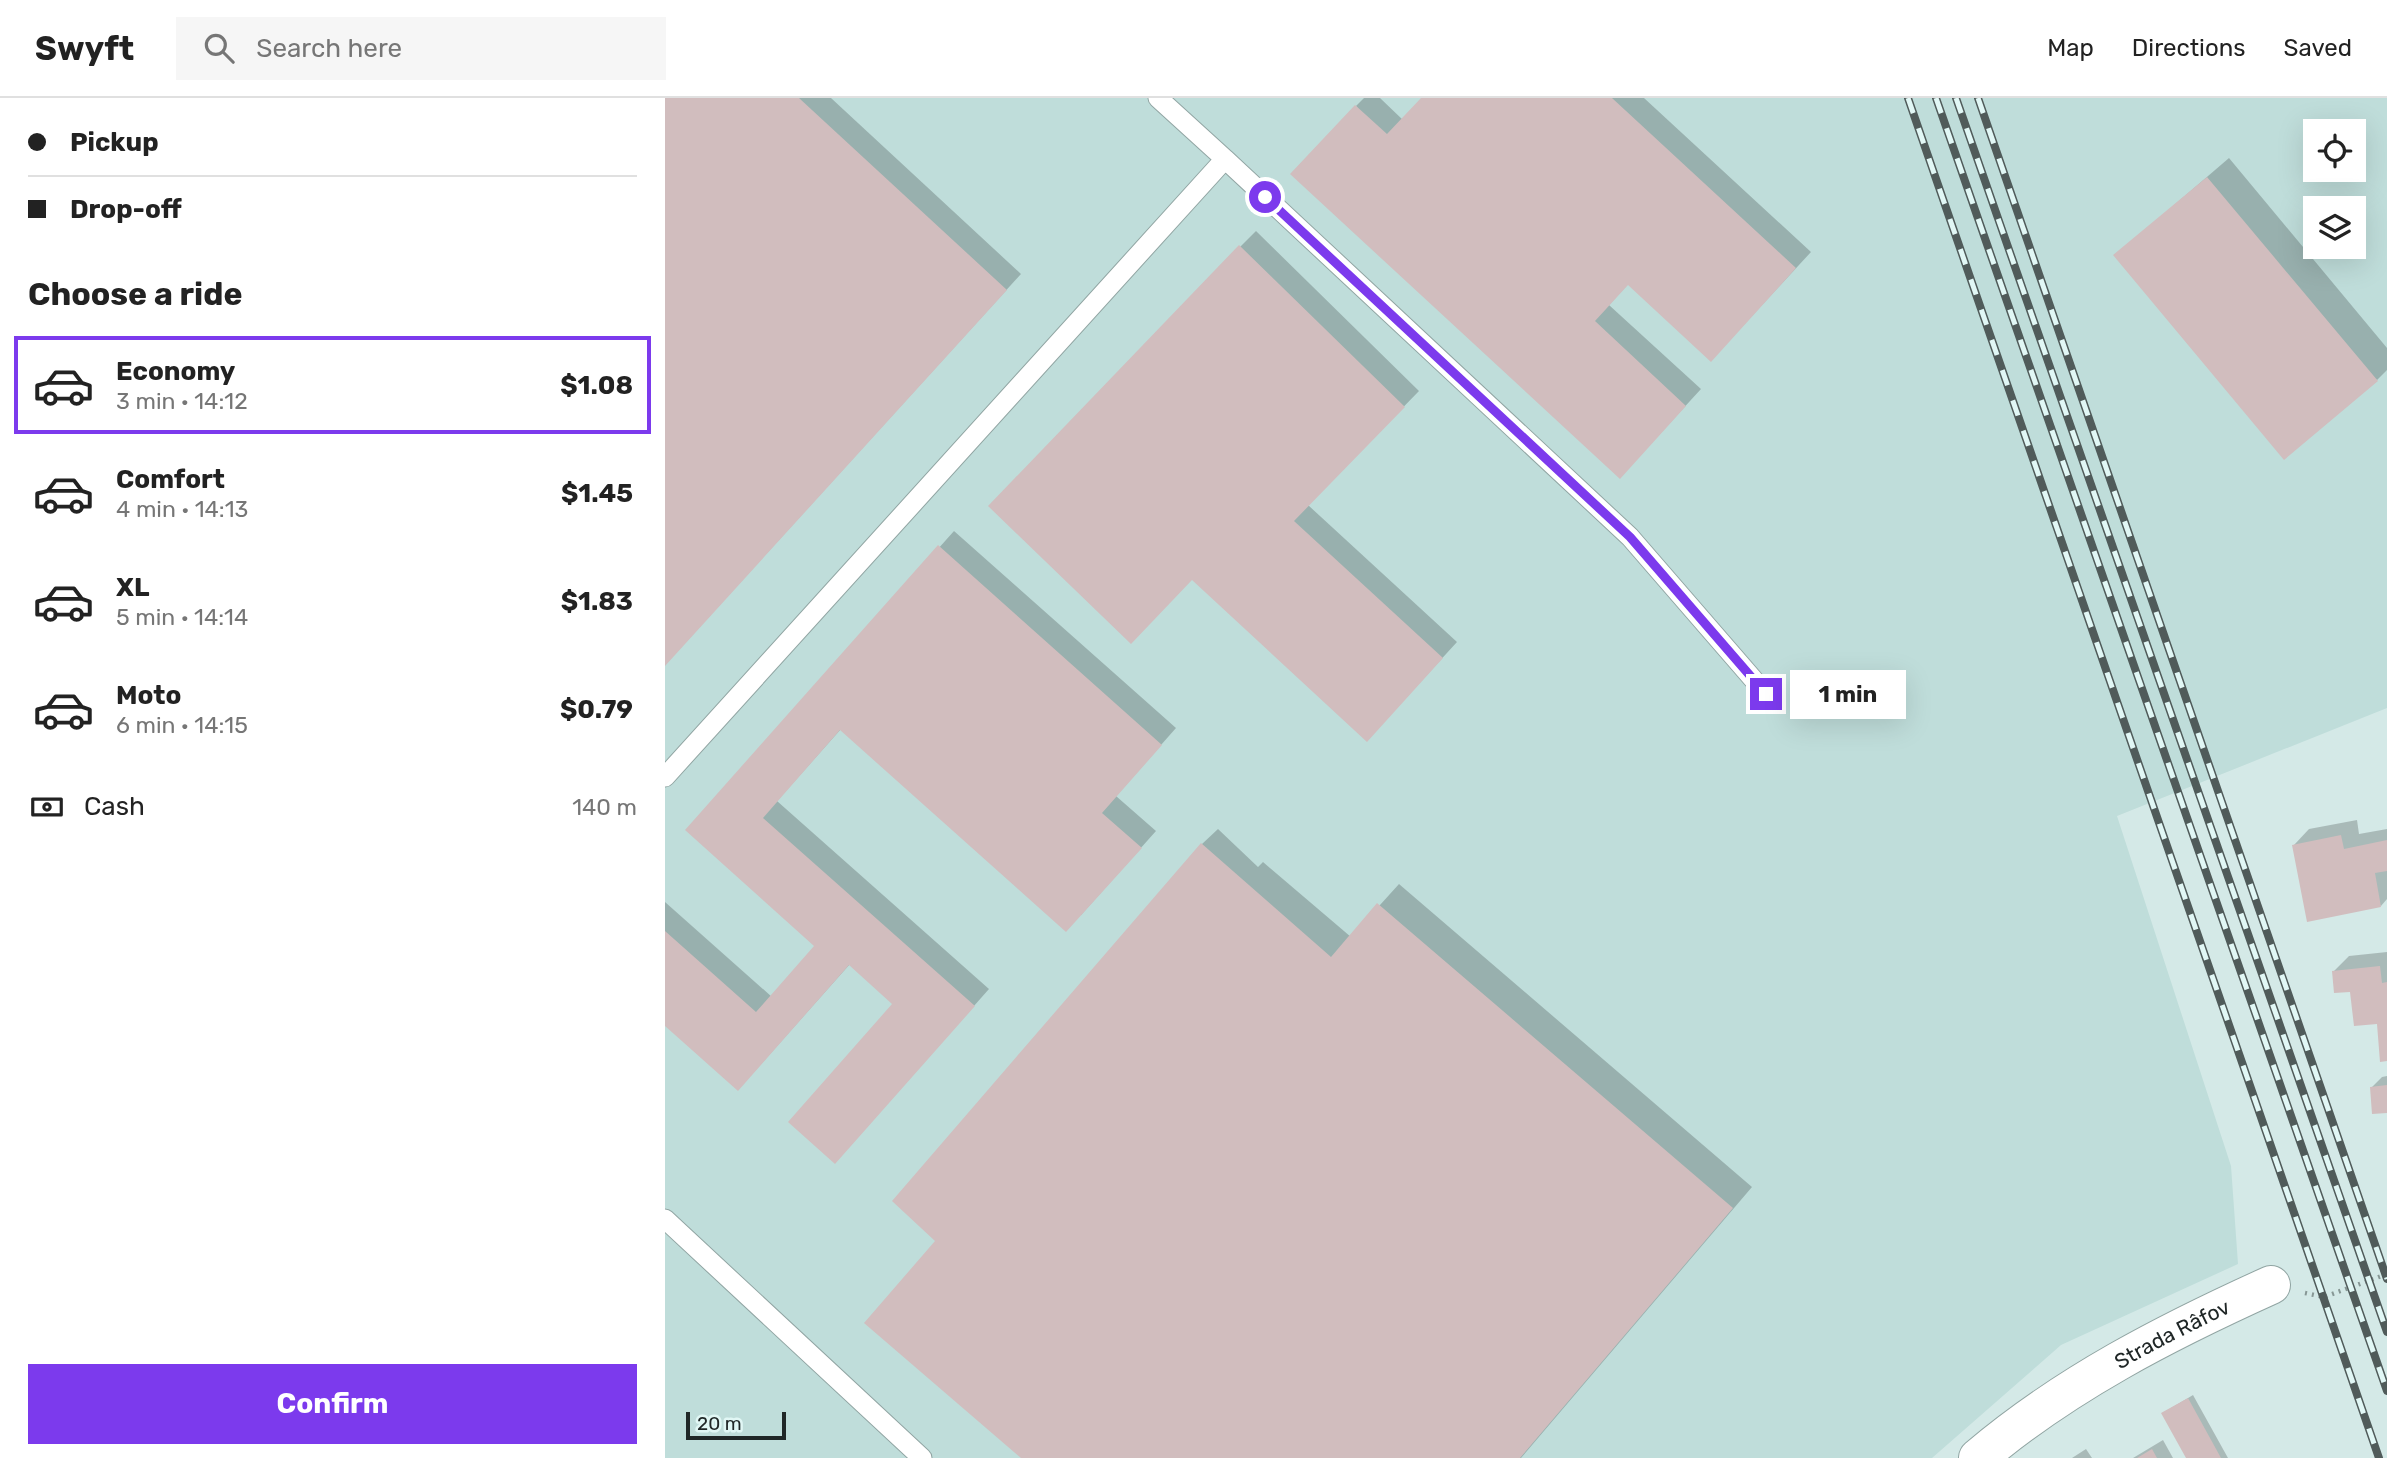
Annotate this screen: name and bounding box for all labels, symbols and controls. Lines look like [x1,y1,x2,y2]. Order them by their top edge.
search box [176,17,666,80]
text: Swyft [35,29,134,68]
icon: search [200,29,238,67]
text: Search here [256,33,402,64]
text: Map [2047,34,2094,62]
text: Directions [2132,34,2245,62]
text: Saved [2283,34,2352,62]
map controls [2303,119,2366,259]
button: locate [2303,119,2366,182]
text: Pickup [70,127,159,158]
route start [1249,181,1281,213]
text: Drop-off [70,194,182,225]
button: layers [2303,196,2366,259]
text: Choose a ride [28,275,242,313]
icon: car [32,354,95,417]
text: Economy [116,356,235,387]
text: $1.08 [560,370,633,401]
text: 3 min · 14:12 [116,387,248,415]
icon: car [32,462,95,525]
text: Comfort [116,464,225,495]
text: $1.45 [561,478,633,509]
text: 4 min · 14:13 [116,495,248,523]
icon: car [32,570,95,633]
text: XL [116,572,149,603]
text: $1.83 [561,586,633,617]
text: 5 min · 14:14 [116,603,248,631]
callout: 1 min [1791,670,1906,718]
icon: car [32,678,95,741]
route end [1750,678,1782,710]
text: Moto [116,680,181,711]
text: 1 min [1819,680,1877,708]
text: $0.79 [560,694,633,725]
text: 6 min · 14:15 [116,711,248,739]
icon: cash [28,788,66,826]
text: Cash [84,791,145,822]
text: 140 m [572,793,637,821]
street label: Strada Râfov [2110,1293,2233,1374]
button: Confirm [28,1364,637,1444]
scale bar [686,1409,786,1441]
text: 20 m [697,1412,742,1435]

